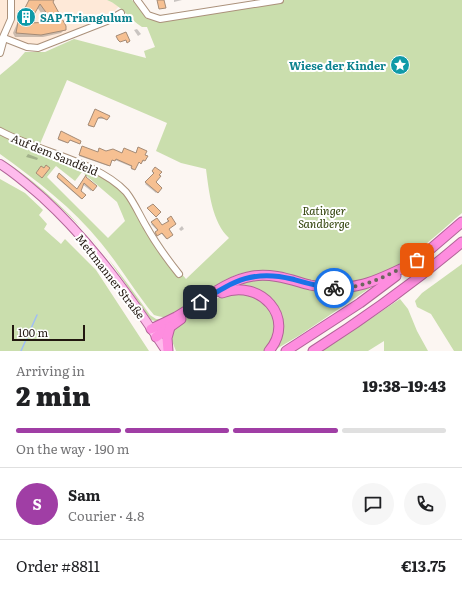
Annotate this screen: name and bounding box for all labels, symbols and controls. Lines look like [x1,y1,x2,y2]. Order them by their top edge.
building icon: SAP Triangulum [15,6,37,28]
place label: SAP Triangulum [40,9,133,25]
place icon: Wiese der Kinder [389,54,411,76]
place label: Wiese der Kinder [289,57,386,73]
street label: Auf dem Sandfeld [9,129,101,179]
park label: Ratinger Sandberge [298,202,350,231]
street label: Mettmanner Straße [73,230,149,322]
pin [400,243,434,277]
icon: bag [406,249,428,271]
courier [314,268,354,308]
icon: bike [323,277,345,299]
pin [183,285,217,319]
icon: home [189,291,211,313]
scale bar [12,323,85,342]
text: 100 m [18,324,48,340]
text: Arriving in [16,361,85,380]
text: 19:38–19:43 [363,374,446,397]
text: 2 min [16,375,91,414]
text: On the way · 190 m [16,439,129,458]
text: Sam [68,483,101,506]
button: chat [352,483,394,525]
button: phone [404,483,446,525]
text: S [32,492,42,515]
text: Courier · 4.8 [68,506,144,525]
text: Order #8811 [16,554,100,577]
text: €13.75 [401,554,446,577]

